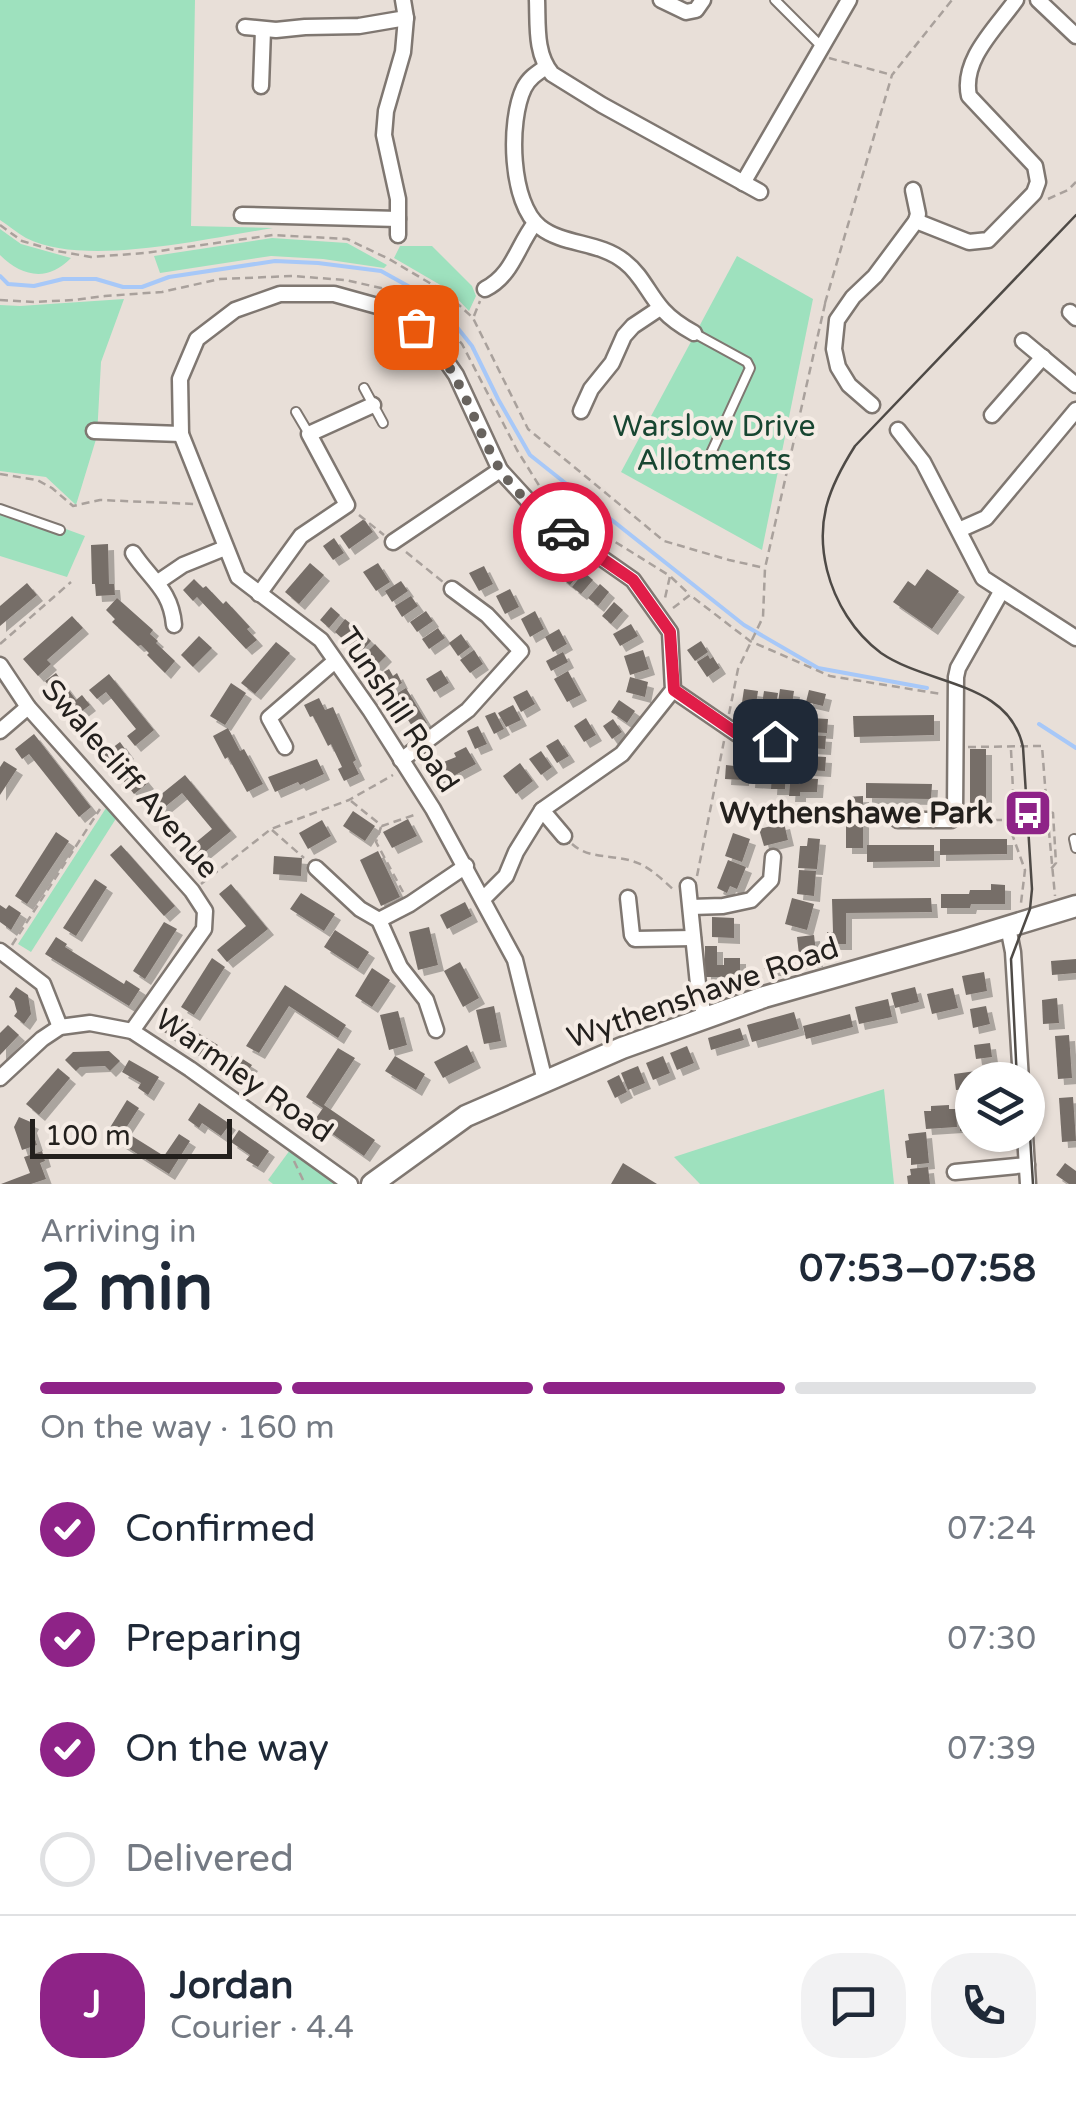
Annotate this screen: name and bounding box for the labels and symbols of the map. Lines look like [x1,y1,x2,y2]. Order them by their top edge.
pin [374,285,459,370]
park label: Warslow Drive Allotments [613,408,815,479]
courier [513,482,613,582]
street label: Tunshill Road [329,620,467,800]
street label: Swalecliff Avenue [33,672,227,886]
pin [733,699,818,784]
bus stop icon: Wythenshawe Park [1002,787,1054,839]
place label: Wythenshawe Park [720,795,993,832]
street label: Wythenshawe Road [562,929,844,1057]
street label: Warmley Road [148,1001,340,1151]
scale bar [30,1114,232,1158]

